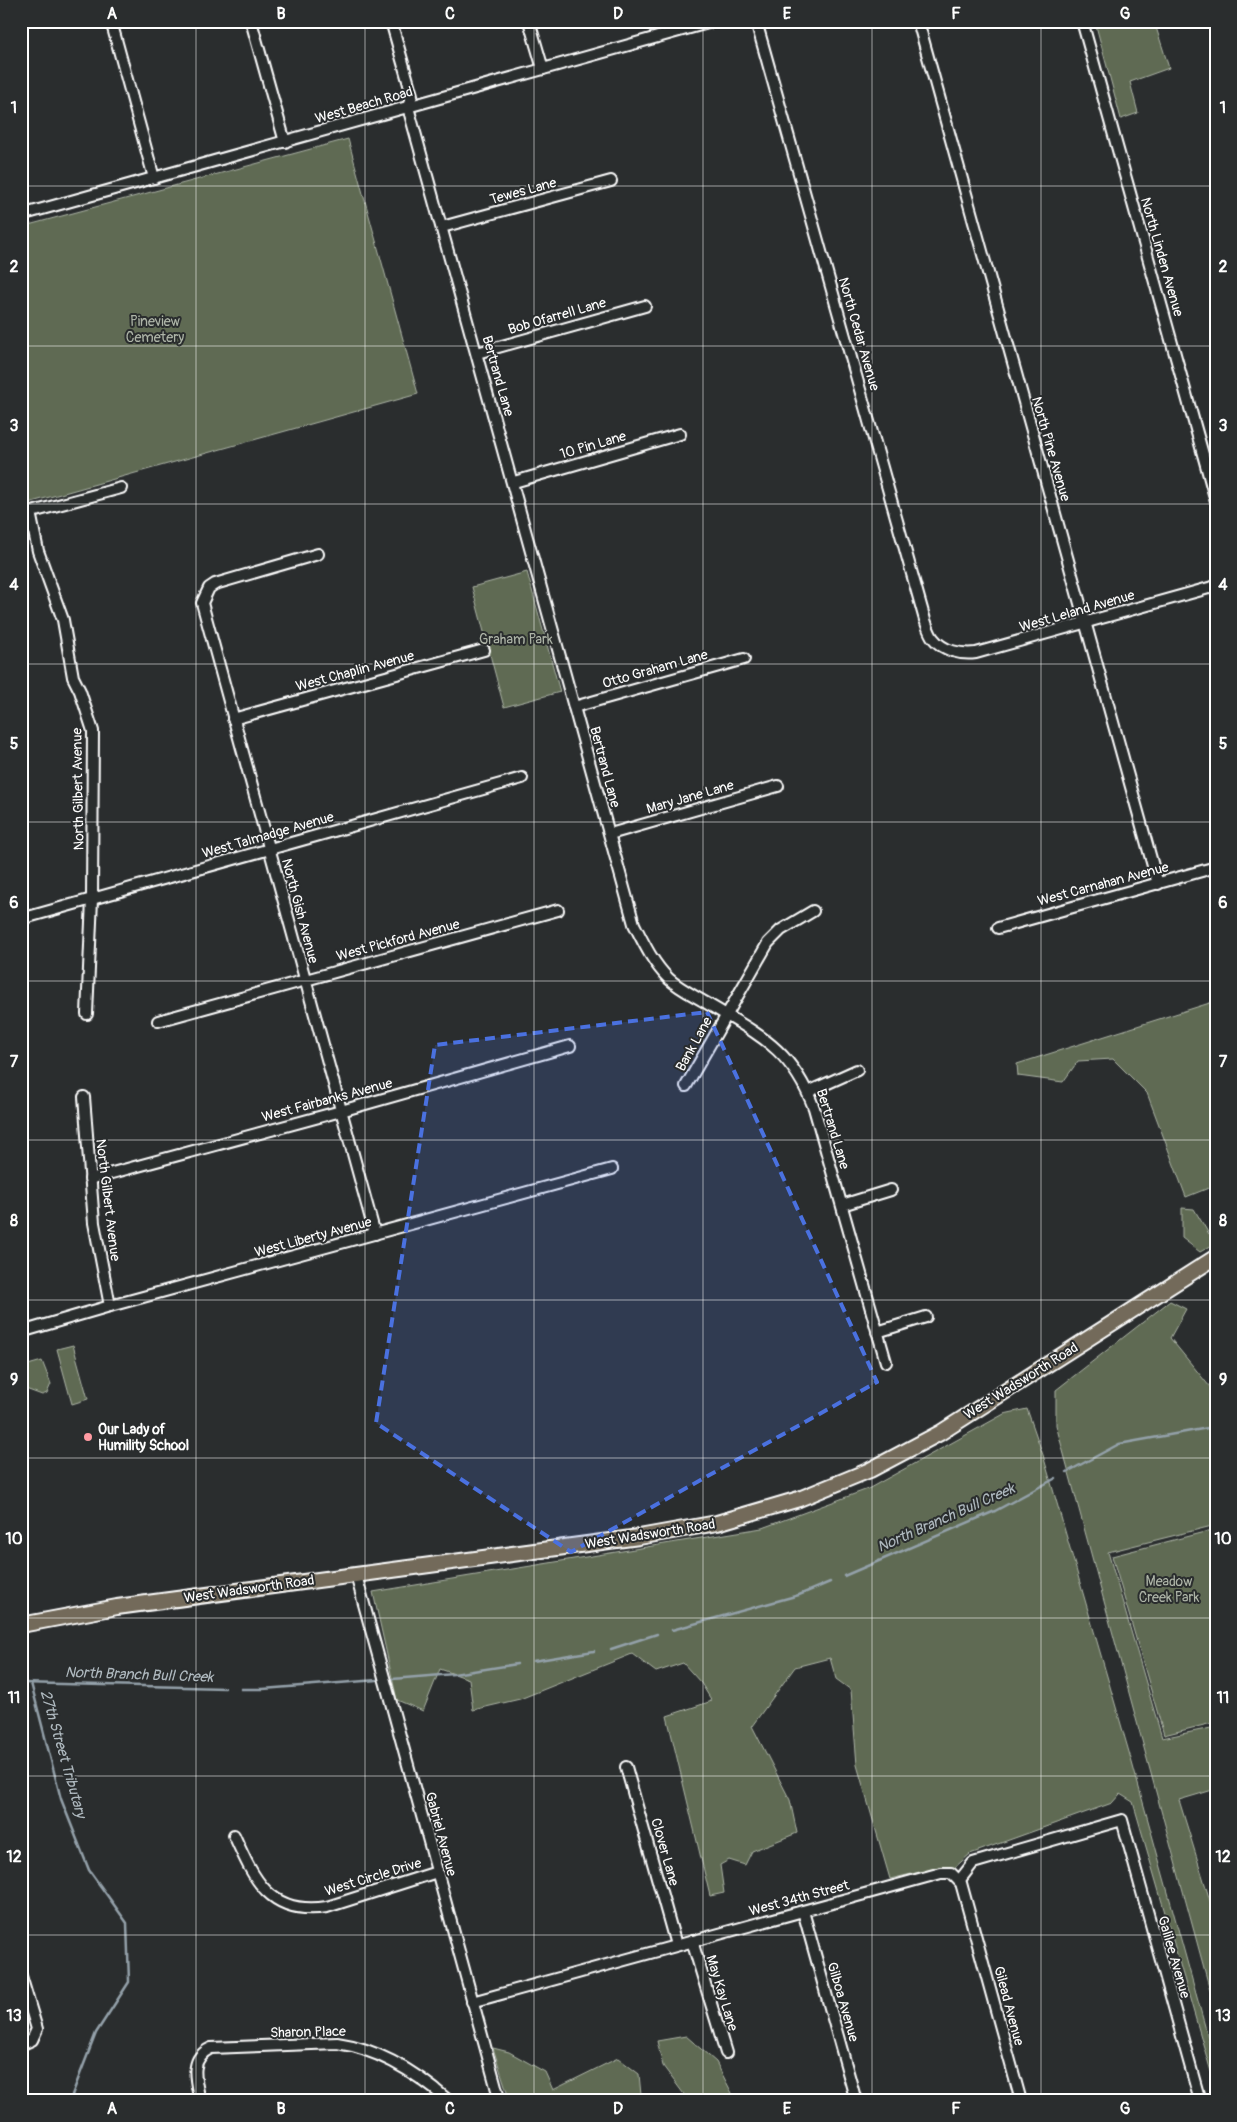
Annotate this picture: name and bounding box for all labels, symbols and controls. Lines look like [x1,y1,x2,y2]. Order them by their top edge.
text: A [107,4,118,24]
text: B [276,4,286,24]
text: C [445,4,455,24]
text: D [613,4,623,24]
text: E [783,4,792,24]
text: F [951,4,961,24]
text: G [1120,4,1131,24]
street label: West Beach Road [313,83,415,127]
text: 1 [11,98,17,118]
text: 1 [1220,98,1226,118]
street label: Tewes Lane [488,174,558,208]
street label: North Linden Avenue [1137,196,1187,319]
text: 2 [10,257,19,277]
text: 2 [1219,257,1228,277]
street label: North Cedar Avenue [835,275,883,393]
street label: Bob Ofarrell Lane [506,294,608,338]
park label: Pineview Cemetery [126,313,184,346]
street label: Bertrand Lane [478,334,518,418]
street label: North Pine Avenue [1028,395,1074,503]
text: 3 [10,416,19,436]
text: 3 [1219,416,1228,436]
street label: 10 Pin Lane [558,427,628,463]
text: 4 [9,575,19,595]
text: 4 [1218,575,1228,595]
street label: West Leland Avenue [1018,586,1137,636]
park label: Graham Park [479,631,553,648]
street label: Otto Graham Lane [600,646,710,692]
street label: West Chaplin Avenue [294,647,416,695]
street label: Bertrand Lane [586,725,624,809]
street label: North Gilbert Avenue [68,727,88,851]
text: 5 [10,734,19,754]
text: 5 [1219,734,1228,754]
street label: Mary Jane Lane [644,776,736,818]
street label: West Talmadge Avenue [200,808,336,862]
street label: North Gish Avenue [278,857,322,965]
street label: West Carnahan Avenue [1036,858,1171,910]
text: 6 [9,893,19,913]
text: 6 [1218,893,1228,913]
street label: West Pickford Avenue [334,915,462,965]
street label: Bank Lane [672,1014,716,1074]
text: 7 [10,1052,19,1072]
text: 7 [1219,1052,1228,1072]
street label: West Fairbanks Avenue [260,1074,394,1126]
street label: Bertrand Lane [813,1087,853,1171]
street label: North Gilbert Avenue [92,1138,124,1262]
text: 8 [10,1211,18,1231]
text: 8 [1219,1211,1227,1231]
street label: West Liberty Avenue [253,1213,374,1261]
street label: West Wadsworth Road [961,1339,1081,1423]
text: 9 [10,1370,18,1390]
text: 9 [1219,1370,1227,1390]
place label: Our Lady of Humility School [98,1421,189,1454]
marker: Our Lady of Humility School [82,1431,94,1443]
water label: North Branch Bull Creek [874,1478,1019,1557]
street label: West Wadsworth Road [584,1515,716,1553]
text: 10 [5,1529,23,1549]
text: 10 [1214,1529,1232,1549]
street label: West Wadsworth Road [183,1571,315,1607]
park label: Meadow Creek Park [1139,1573,1199,1606]
water label: North Branch Bull Creek [64,1663,215,1687]
text: 11 [8,1688,20,1708]
water label: 27th Street Tributary [36,1688,91,1823]
text: 11 [1217,1688,1229,1708]
street label: Gabriel Avenue [422,1790,460,1878]
street label: Clover Lane [647,1816,683,1888]
text: 12 [6,1847,22,1867]
text: 12 [1215,1847,1231,1867]
street label: West Circle Drive [323,1854,423,1900]
street label: West 34th Street [747,1876,851,1920]
street label: Galilee Avenue [1154,1914,1194,2000]
street label: May Kay Lane [702,1953,742,2033]
street label: Gilboa Avenue [824,1960,863,2044]
street label: Gilead Avenue [990,1964,1028,2048]
text: 13 [6,2006,22,2026]
text: 13 [1215,2006,1231,2026]
street label: Sharon Place [270,2023,346,2041]
text: A [107,2099,118,2119]
text: B [276,2099,286,2119]
text: C [445,2099,455,2119]
text: D [613,2099,623,2119]
text: E [783,2099,792,2119]
text: F [951,2099,961,2119]
text: G [1120,2099,1131,2119]

